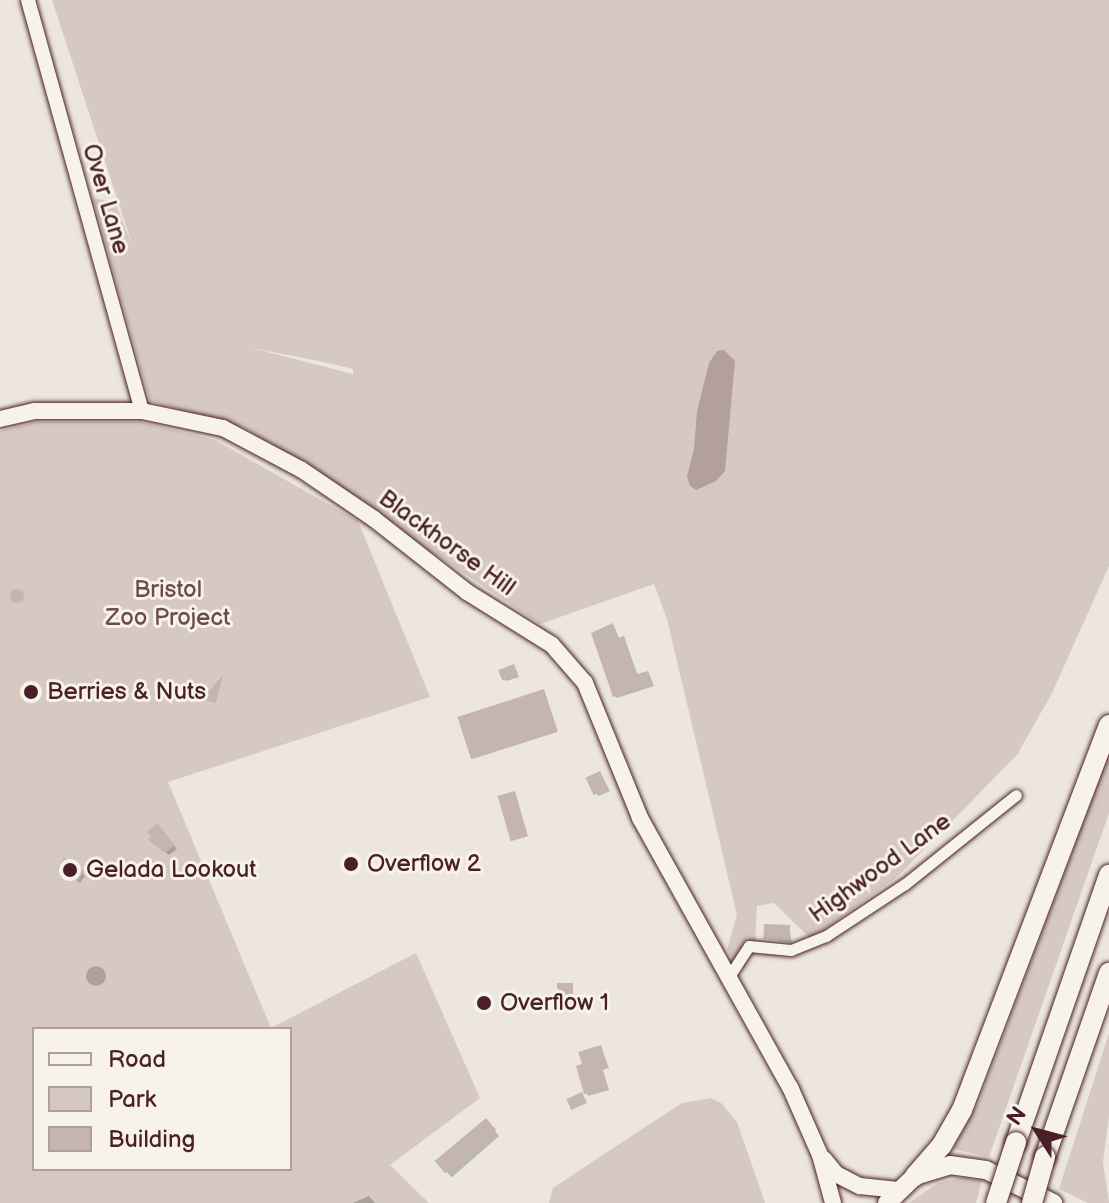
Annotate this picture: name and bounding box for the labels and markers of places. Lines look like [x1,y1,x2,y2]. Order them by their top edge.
place label: Berries & Nuts [47,678,206,706]
marker: Berries & Nuts [22,683,40,701]
place label: Overflow 2 [367,850,481,878]
marker: Overflow 2 [342,855,360,873]
place label: Gelada Lookout [86,856,257,884]
marker: Gelada Lookout [61,861,79,879]
place label: Overflow 1 [500,989,609,1017]
marker: Overflow 1 [475,994,493,1012]

